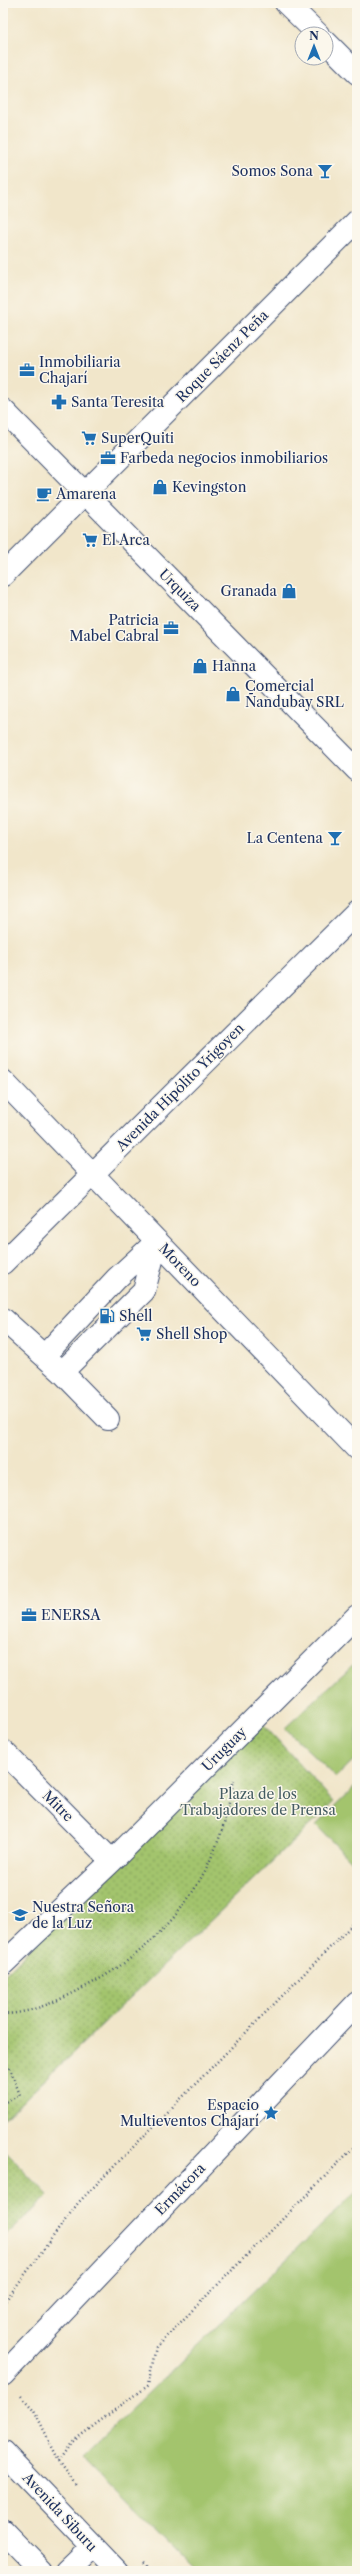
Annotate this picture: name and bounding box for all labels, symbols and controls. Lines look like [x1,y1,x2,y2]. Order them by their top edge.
north arrow [294,26,334,66]
text: N [309,29,319,43]
place label: Somos Sona [231,162,314,180]
bar icon: Somos Sona [316,162,334,180]
street label: Roque Sáenz Peña [172,306,272,406]
place label: Inmobiliaria Chajarí [39,353,121,387]
office icon: Inmobiliaria Chajarí [18,361,36,379]
pharmacy icon: Santa Teresita [50,393,68,411]
place label: Santa Teresita [71,393,165,411]
supermarket icon: SuperQuiti [80,429,98,447]
place label: SuperQuiti [101,429,174,447]
office icon: Farbeda negocios inmobiliarios [99,449,117,467]
place label: Farbeda negocios inmobiliarios [120,449,328,467]
shop icon: Kevingston [151,478,169,496]
place label: Kevingston [172,478,247,496]
cafe icon: Amarena [35,485,53,503]
place label: Amarena [55,485,117,503]
supermarket icon: El Arca [81,531,99,549]
place label: El Arca [102,531,150,549]
street label: Urquiza [155,565,205,615]
place label: Granada [220,582,278,600]
shop icon: Granada [280,582,298,600]
place label: Patricia Mabel Cabral [69,611,160,645]
office icon: Patricia Mabel Cabral [162,619,180,637]
shop icon: Hanna [191,657,209,675]
place label: Hanna [212,657,257,675]
place label: Comercial Ñandubay SRL [245,677,344,711]
shop icon: Comercial Ñandubay SRL [224,685,242,703]
place label: La Centena [247,829,324,847]
bar icon: La Centena [326,829,344,847]
street label: Avenida Hipólito Yrigoyen [111,1019,248,1156]
street label: Moreno [155,1240,205,1290]
fuel station icon: Shell [98,1307,116,1325]
place label: Shell [119,1307,152,1325]
supermarket icon: Shell Shop [135,1325,153,1343]
place label: Shell Shop [156,1325,227,1343]
office icon: ENERSA [20,1606,38,1624]
place label: ENERSA [41,1606,101,1624]
street label: Uruguay [198,1723,250,1775]
park label: Plaza de los Trabajadores de Prensa [180,1785,336,1819]
street label: Mitre [39,1787,78,1826]
place label: Nuestra Señora de la Luz [32,1898,135,1932]
school or university icon: Nuestra Señora de la Luz [11,1906,29,1924]
place label: Espacio Multieventos Chajarí [120,2096,259,2130]
place icon: Espacio Multieventos Chajarí [262,2104,280,2122]
street label: Ermácora [151,2159,210,2219]
street label: Avenida Siburu [18,2468,101,2555]

